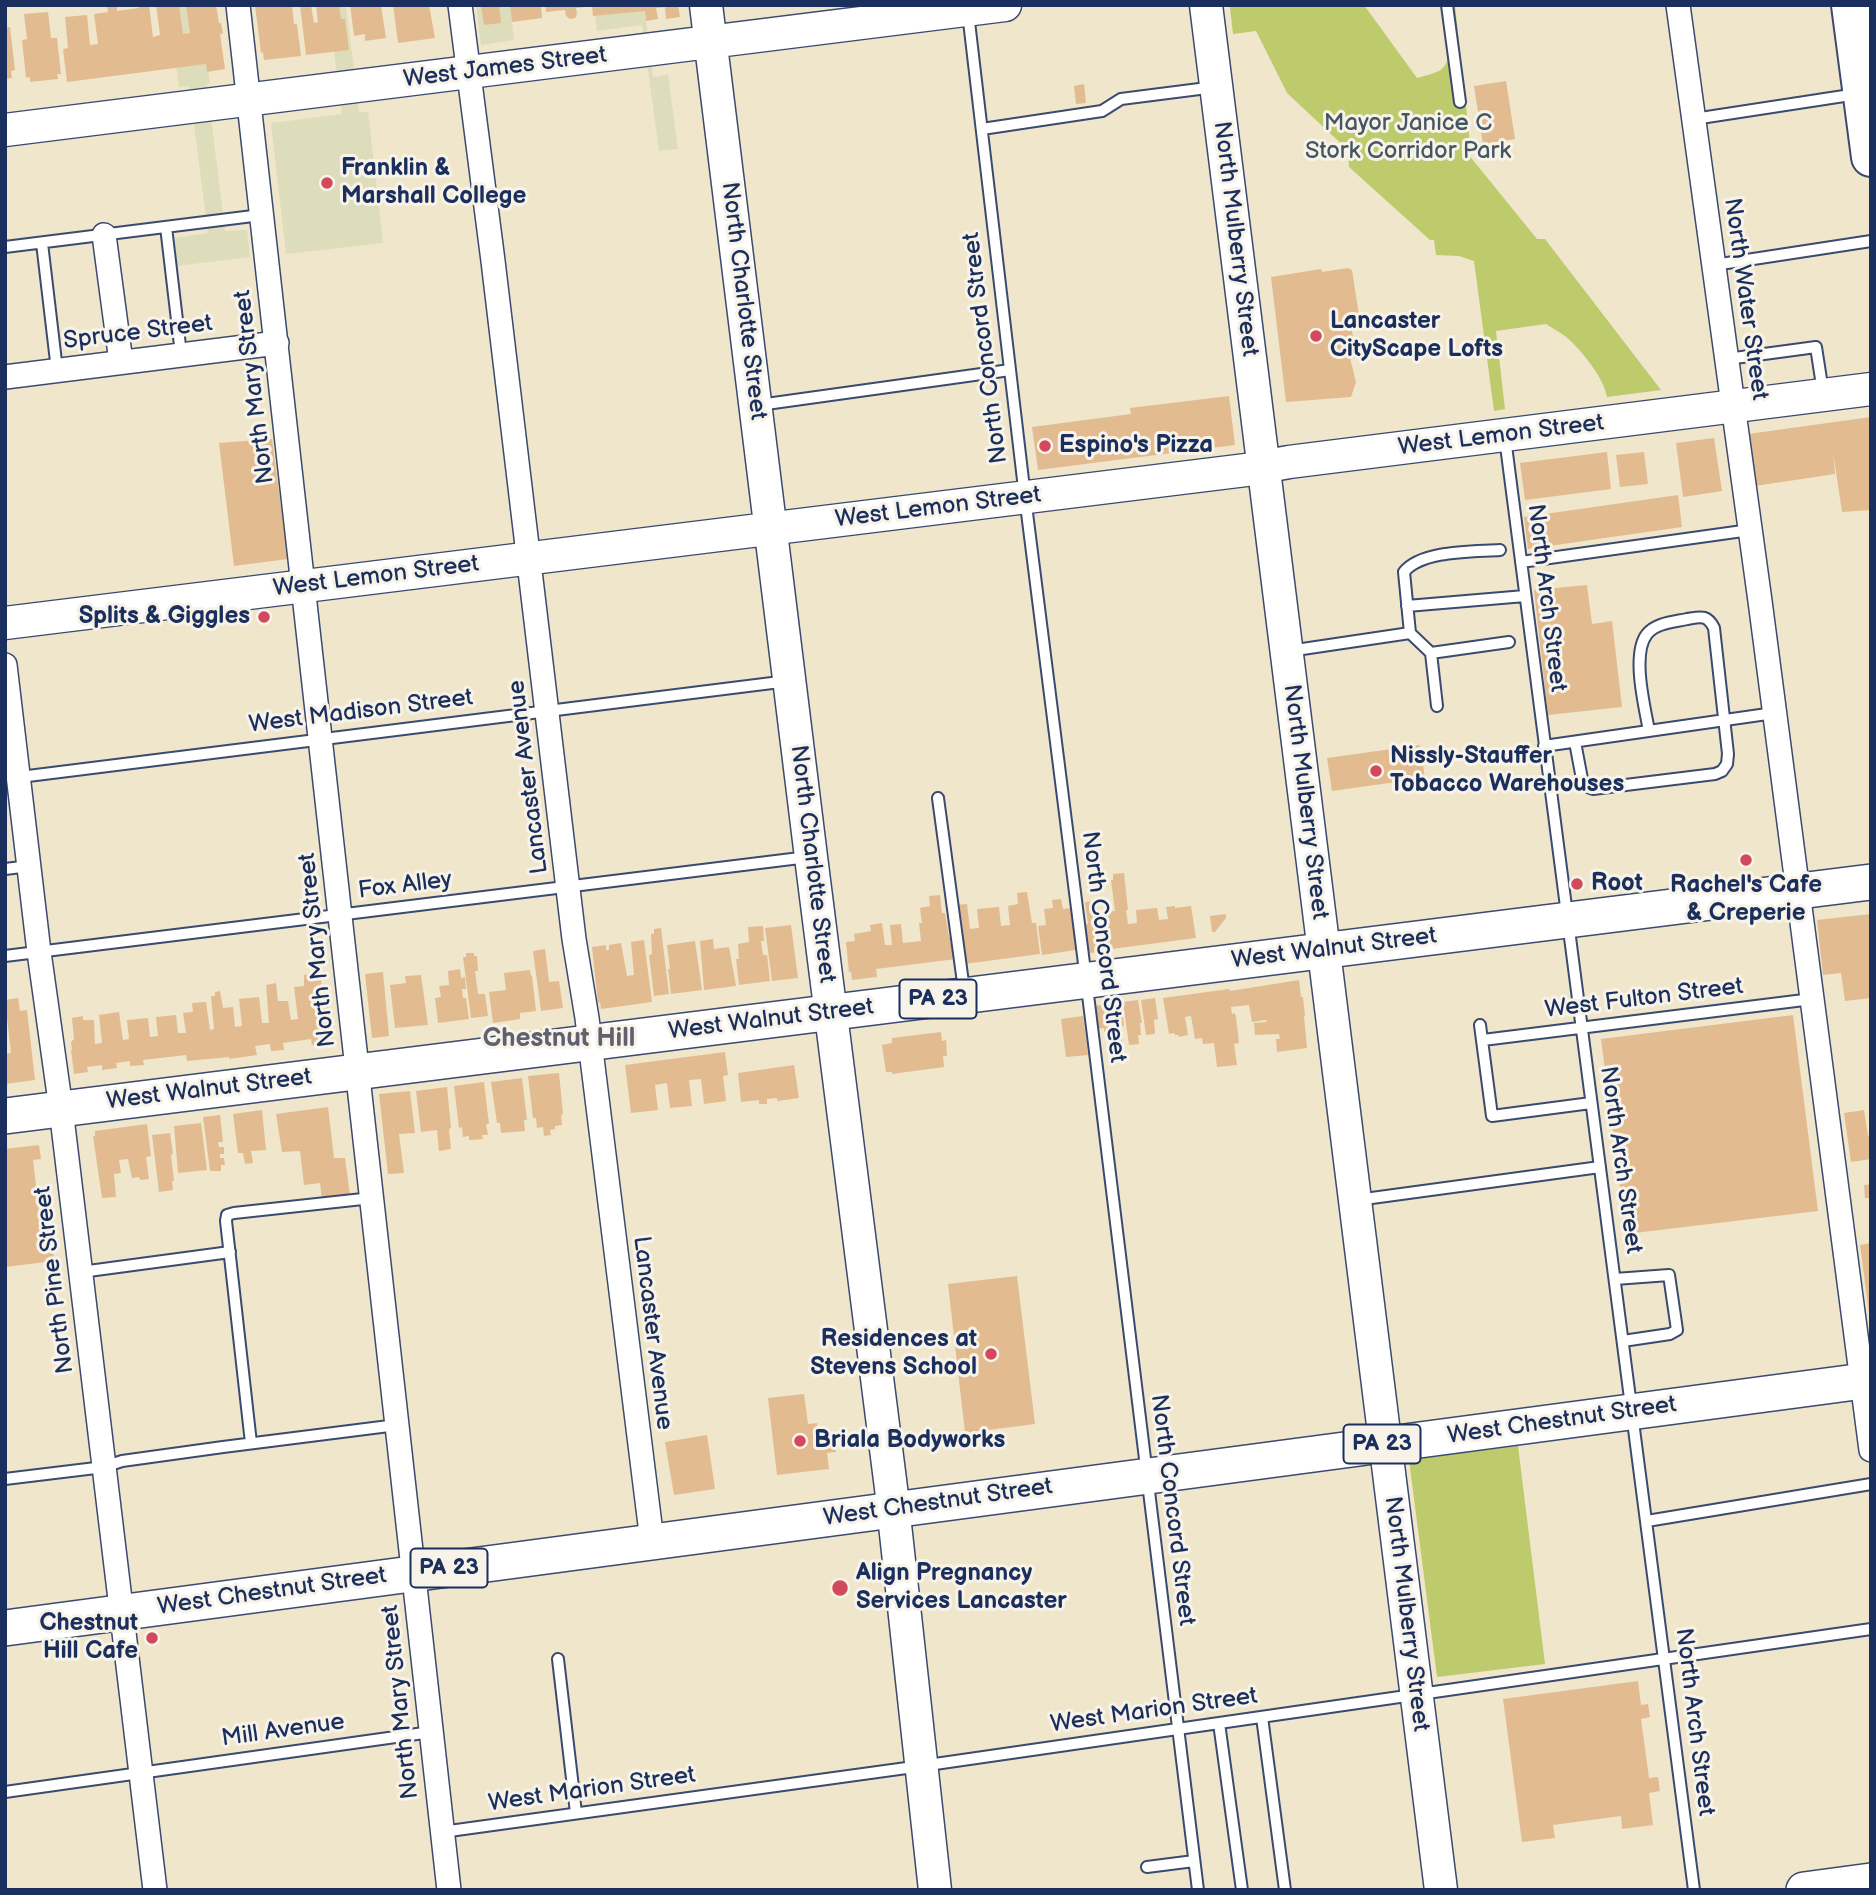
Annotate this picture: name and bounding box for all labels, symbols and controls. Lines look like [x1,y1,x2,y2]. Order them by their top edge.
street label: West James Street [402,41,608,95]
park label: Mayor Janice C Stork Corridor Park [1305,110,1511,166]
street label: North Mulberry Street [1206,120,1264,358]
place label: Franklin & Marshall College [341,155,526,211]
marker: Franklin & Marshall College [319,175,335,191]
street label: North Charlotte Street [714,180,772,422]
street label: North Water Street [1717,196,1773,402]
street label: North Concord Street [958,231,1014,465]
street label: North Mary Street [229,288,281,486]
place label: Lancaster CityScape Lofts [1330,308,1503,364]
street label: Spruce Street [62,310,214,356]
marker: Lancaster CityScape Lofts [1308,328,1324,344]
street label: West Lemon Street [1396,409,1606,463]
place label: Espino's Pizza [1059,432,1213,460]
marker: Espino's Pizza [1037,438,1053,454]
street label: West Lemon Street [833,481,1043,535]
street label: North Arch Street [1520,502,1572,694]
street label: West Lemon Street [271,550,481,604]
place label: Splits & Giggles [79,603,250,631]
marker: Splits & Giggles [256,609,272,625]
street label: Lancaster Avenue [503,678,555,876]
street label: North Mulberry Street [1276,683,1334,921]
street label: West Madison Street [247,684,475,740]
street label: North Charlotte Street [783,743,841,985]
place label: Nissly-Stauffer Tobacco Warehouses [1390,743,1624,799]
marker: Nissly-Stauffer Tobacco Warehouses [1368,763,1384,779]
street label: North Concord Street [1075,830,1131,1064]
street label: North Mary Street [293,851,343,1049]
marker: Rachel's Cafe & Creperie [1738,852,1754,868]
street label: Fox Alley [356,866,454,906]
place label: Root [1591,870,1643,898]
place label: Rachel's Cafe & Creperie [1670,872,1822,928]
marker: Root [1569,876,1585,892]
street label: West Walnut Street [1230,922,1438,976]
street label: West Fulton Street [1543,973,1745,1025]
road number: PA 23 [900,980,976,1018]
street label: West Walnut Street [667,993,875,1047]
district label: Chestnut Hill [483,1023,635,1055]
street label: West Walnut Street [105,1063,313,1117]
street label: North Arch Street [1593,1064,1647,1256]
street label: North Pine Street [29,1185,81,1375]
street label: Lancaster Avenue [626,1234,678,1432]
place label: Residences at Stevens School [810,1326,977,1382]
marker: Residences at Stevens School [983,1346,999,1362]
street label: West Chestnut Street [1446,1391,1678,1451]
street label: North Concord Street [1144,1393,1200,1627]
road number: PA 23 [1344,1424,1420,1464]
place label: Briala Bodyworks [814,1427,1005,1455]
marker: Briala Bodyworks [792,1433,808,1449]
street label: West Chestnut Street [822,1473,1054,1533]
street label: North Mulberry Street [1377,1495,1435,1733]
road number: PA 23 [410,1548,488,1588]
place label: Align Pregnancy Services Lancaster [856,1560,1067,1616]
street label: West Chestnut Street [156,1562,388,1622]
marker: Align Pregnancy Services Lancaster [830,1578,850,1598]
street label: North Mary Street [376,1603,426,1801]
place label: Chestnut Hill Cafe [39,1610,138,1666]
street label: North Arch Street [1668,1626,1720,1818]
marker: Chestnut Hill Cafe [144,1630,160,1646]
street label: West Marion Street [1049,1682,1259,1740]
street label: Mill Avenue [220,1708,346,1754]
street label: West Marion Street [487,1761,697,1819]

